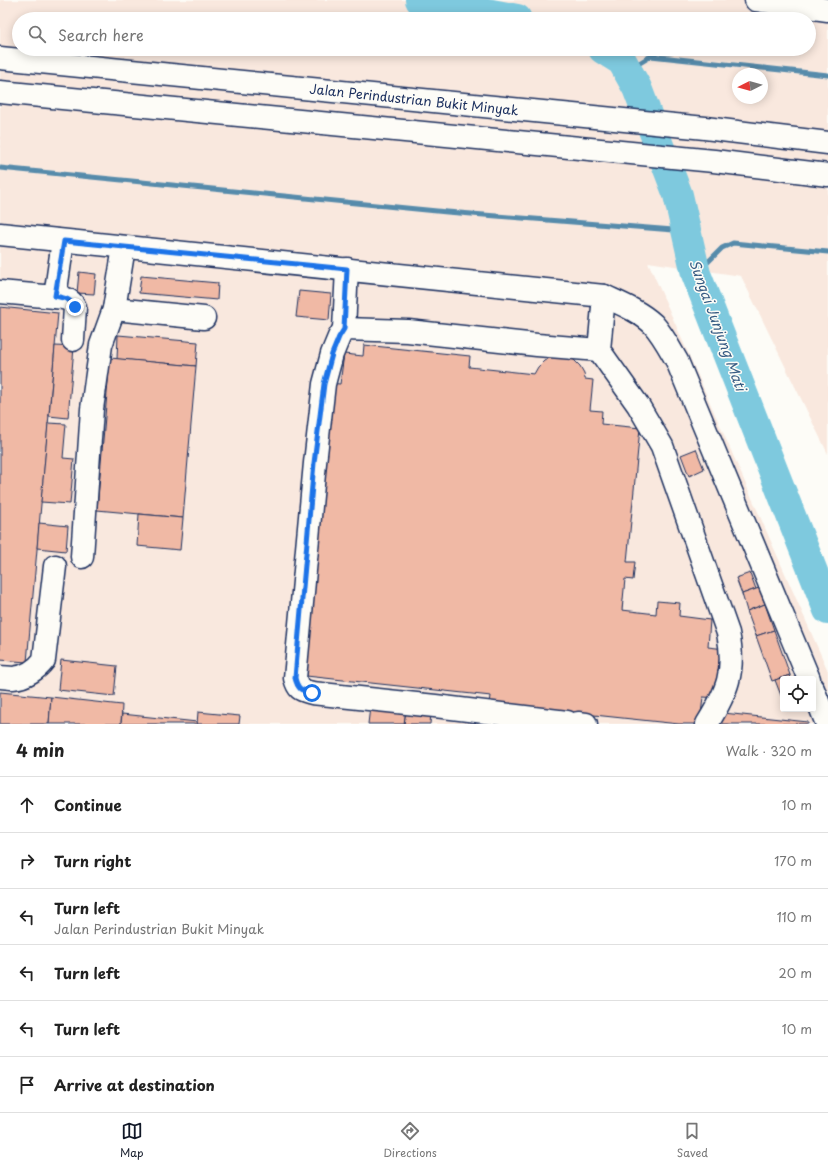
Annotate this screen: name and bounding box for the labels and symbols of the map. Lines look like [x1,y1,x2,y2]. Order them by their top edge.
north arrow [732,68,768,104]
street label: Jalan Perindustrian Bukit Minyak [308,79,520,119]
water label: Sungai Junjung Mati [684,256,752,396]
route end [66,298,84,316]
route start [303,684,321,702]

